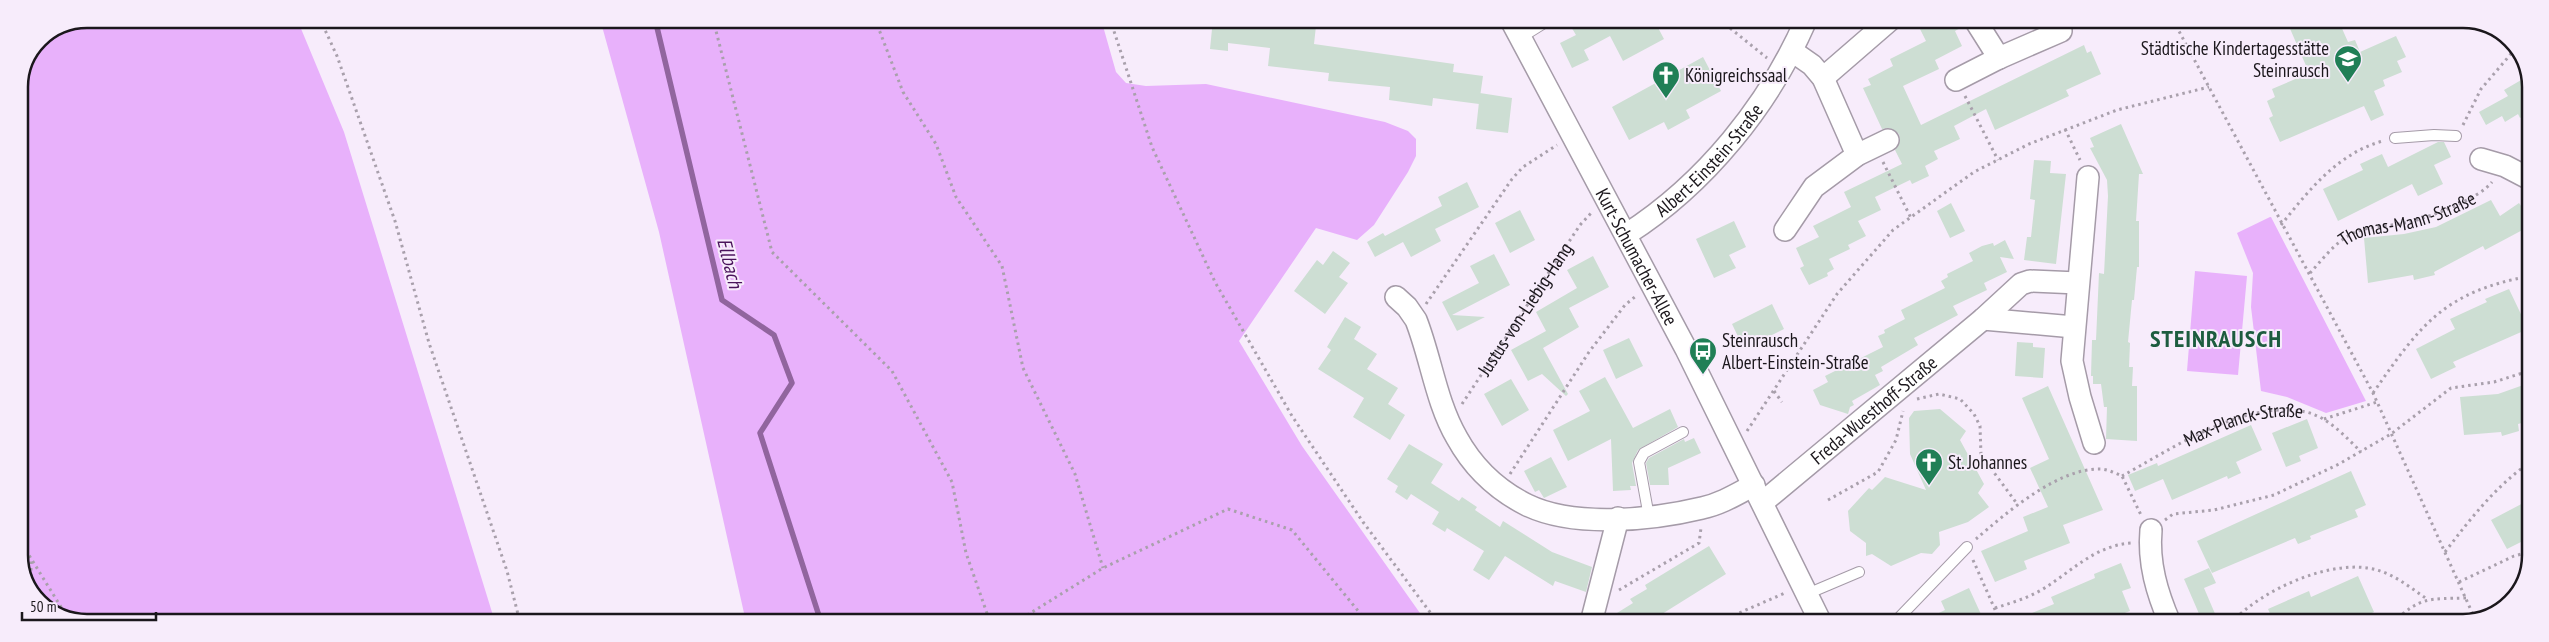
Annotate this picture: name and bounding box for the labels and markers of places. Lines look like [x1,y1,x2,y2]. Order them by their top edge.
place label: Städtische Kindertagesstätte Steinrausch [2141,36,2329,82]
school or university icon: Städtische Kindertagesstätte Steinrausch [2333,44,2363,83]
church icon: Königreichssaal [1651,60,1681,99]
place label: Königreichssaal [1685,63,1788,87]
place label: Steinrausch Albert-Einstein-Straße [1722,328,1869,374]
bus stop icon: Steinrausch Albert-Einstein-Straße [1688,336,1718,375]
church icon: St. Johannes [1914,447,1944,486]
place label: St. Johannes [1948,450,2027,474]

